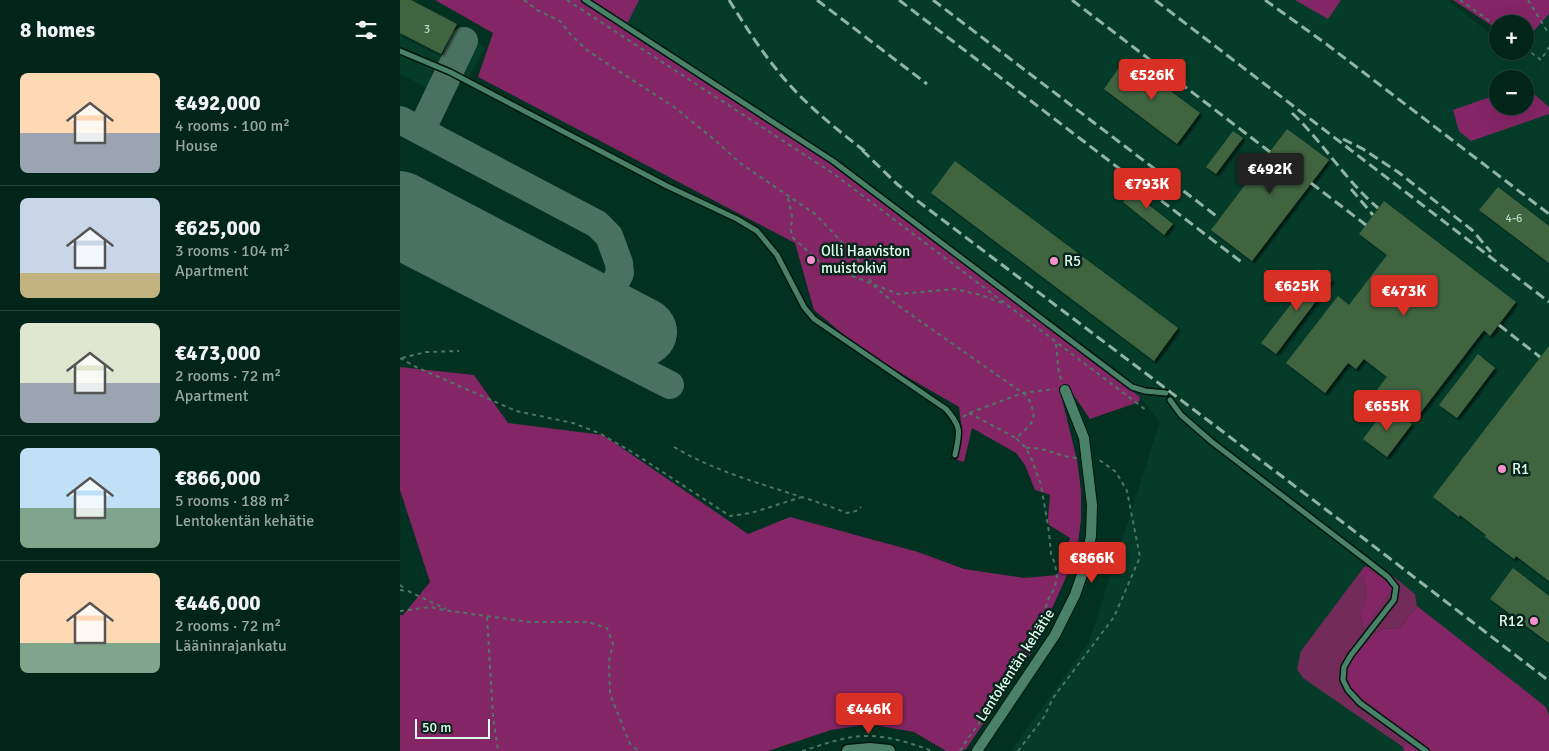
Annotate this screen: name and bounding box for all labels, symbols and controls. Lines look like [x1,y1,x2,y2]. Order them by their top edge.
map controls [1489,15,1534,115]
button: + [1489,15,1534,60]
icon: filters [352,16,380,44]
text: 8 homes [20,17,95,43]
house number: 3 [424,22,430,37]
pin: €526K [1117,58,1187,101]
text: €526K [1130,65,1174,85]
button: − [1489,70,1534,115]
text: €492,000 [175,90,261,116]
icon: home [60,93,120,153]
text: 4 rooms · 100 m² [175,116,290,136]
text: House [175,136,218,156]
pin: €492K [1235,152,1305,195]
text: €492K [1248,159,1292,179]
pin: €793K [1112,168,1182,210]
text: €793K [1125,174,1169,194]
house number: 4-6 [1505,211,1523,226]
text: €625,000 [175,215,261,241]
icon: home [60,218,120,278]
text: 3 rooms · 104 m² [175,241,290,261]
place label: Olli Haaviston muistokivi [821,242,910,277]
place label: R5 [1064,252,1081,270]
marker: Olli Haaviston muistokivi [805,254,817,266]
marker: R5 [1048,255,1060,267]
text: Apartment [175,261,248,281]
pin: €625K [1262,270,1332,312]
pin: €473K [1369,274,1439,317]
text: €625K [1275,276,1319,296]
text: €473K [1382,281,1426,301]
text: €473,000 [175,340,261,366]
icon: home [60,343,120,403]
text: 2 rooms · 72 m² [175,366,281,386]
text: Apartment [175,386,248,406]
pin: €655K [1352,390,1422,432]
text: €655K [1365,396,1409,416]
place label: R1 [1512,460,1529,478]
marker: R1 [1496,463,1508,475]
text: €866,000 [175,465,261,491]
icon: home [60,468,120,528]
text: 5 rooms · 188 m² [175,491,290,511]
text: Lentokentän kehätie [175,511,314,531]
pin: €866K [1057,542,1127,584]
text: €866K [1070,548,1114,568]
text: €446,000 [175,590,261,616]
icon: home [60,593,120,653]
street label: Lentokentän kehätie [972,605,1058,725]
place label: R12 [1499,612,1524,630]
marker: R12 [1528,615,1540,627]
text: 2 rooms · 72 m² [175,616,281,636]
text: Lääninrajankatu [175,636,287,656]
pin: €446K [834,692,904,735]
text: €446K [847,699,891,719]
scale bar [415,716,490,739]
text: 50 m [422,719,451,736]

